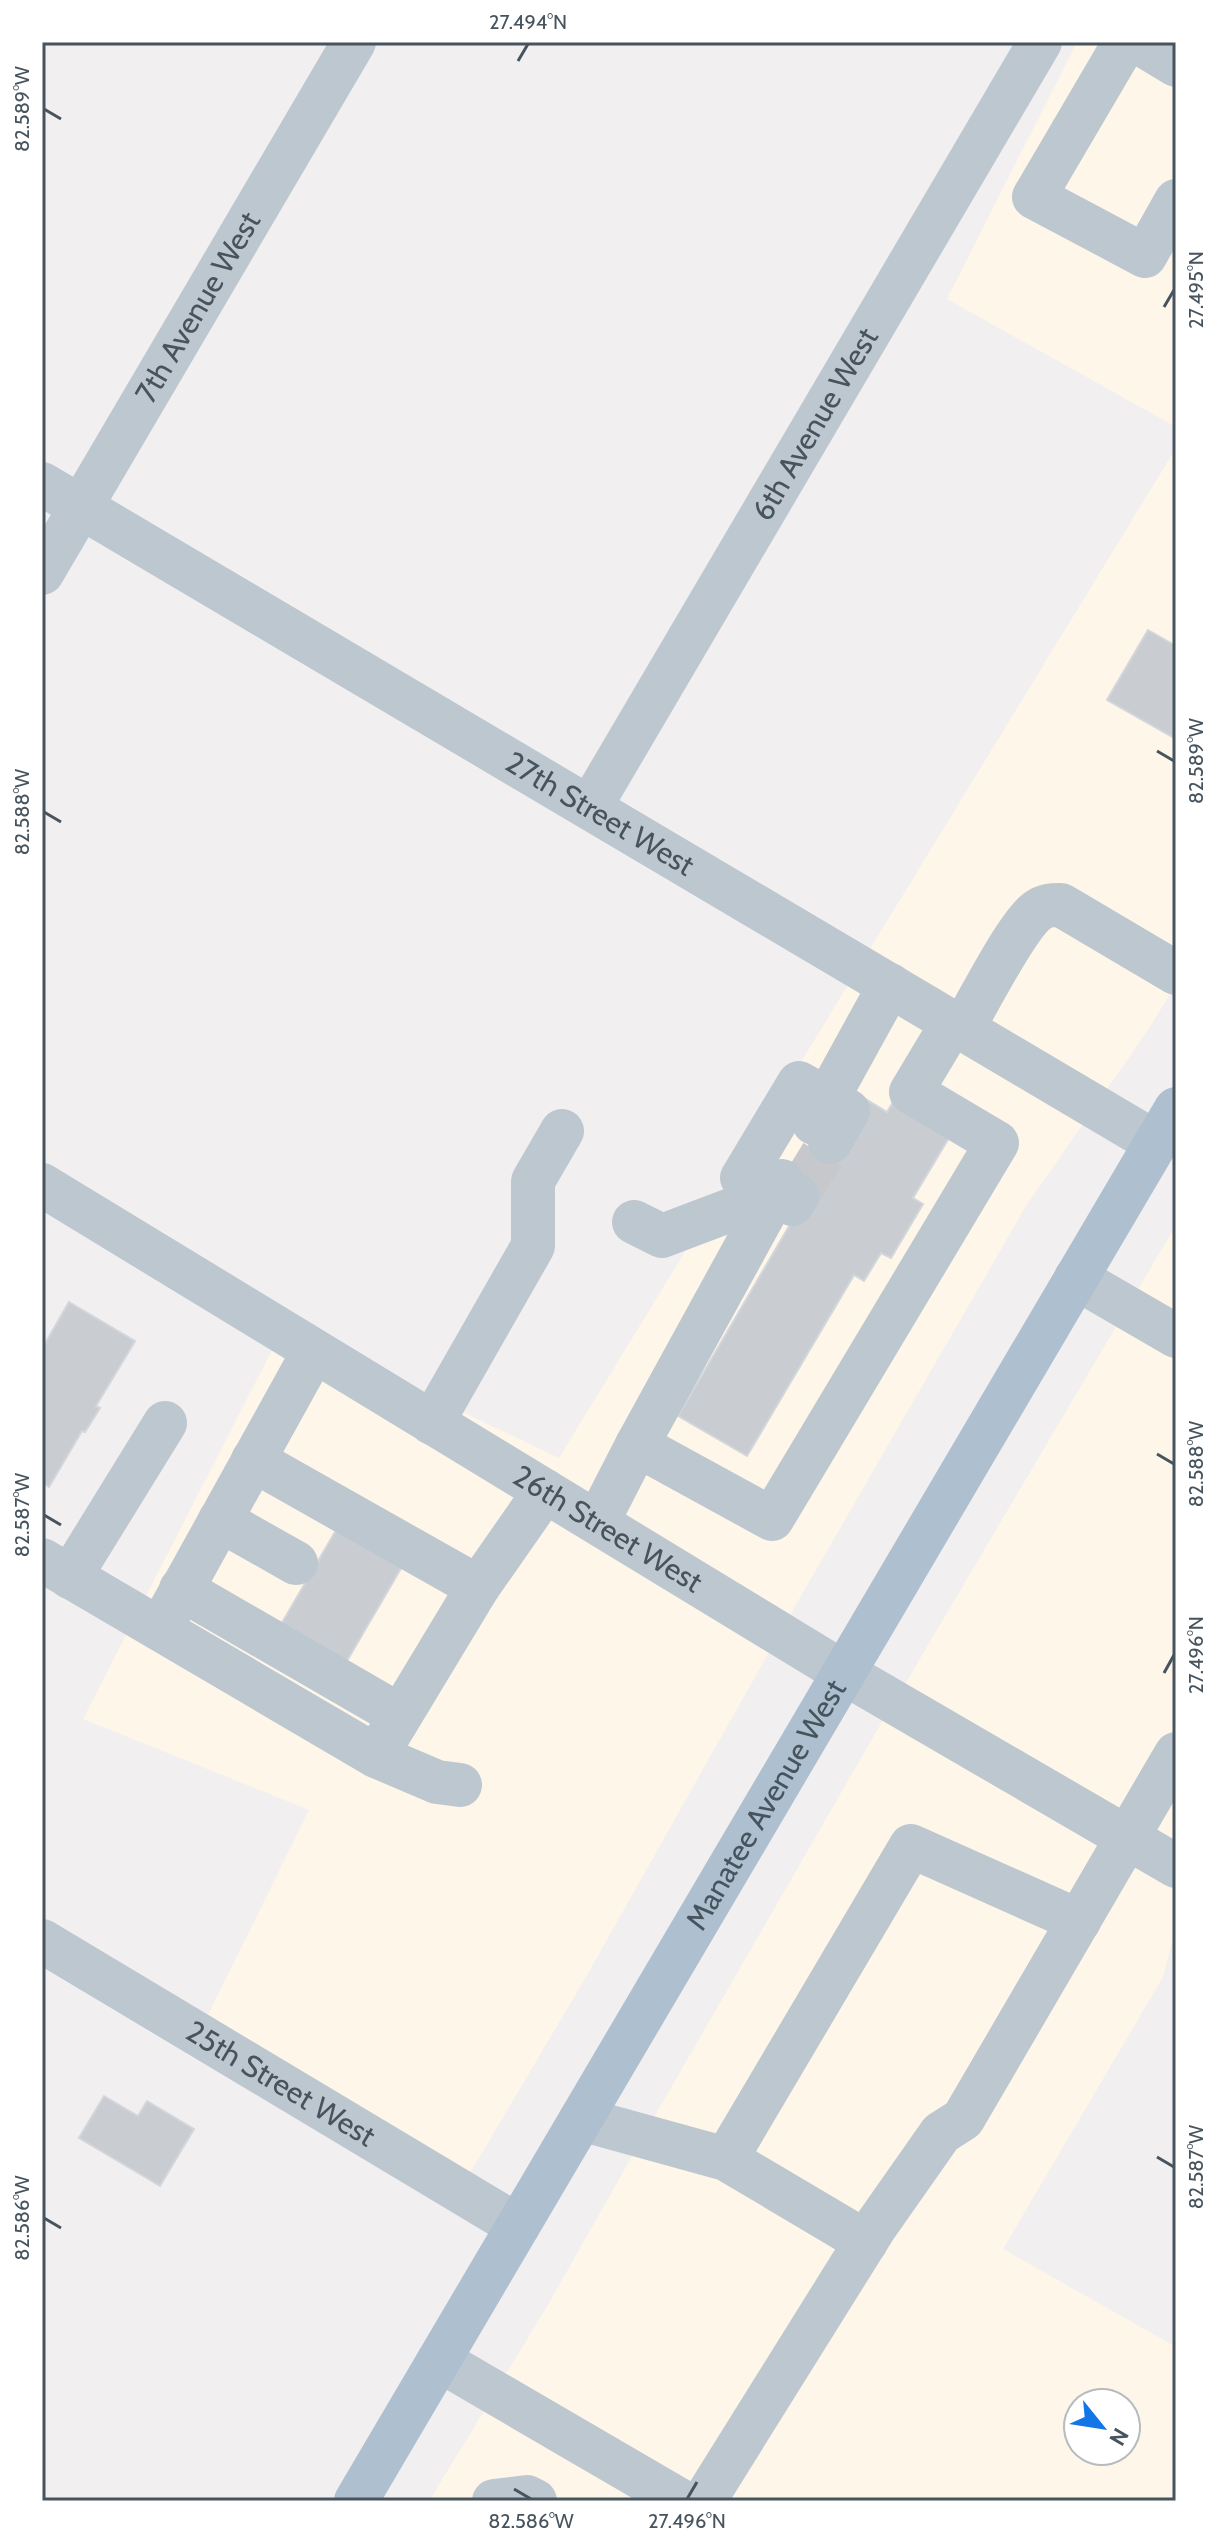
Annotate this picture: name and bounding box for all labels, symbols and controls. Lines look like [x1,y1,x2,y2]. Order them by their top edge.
text: 27.494°N [489,10,567,34]
text: 82.589°W [10,66,34,152]
street label: 7th Avenue West [127,205,268,409]
text: 27.495°N [1184,251,1208,329]
street label: 6th Avenue West [744,321,886,527]
text: 82.589°W [1184,718,1208,804]
street label: 27th Street West [499,743,701,884]
text: 82.588°W [10,769,34,855]
text: 82.588°W [1184,1421,1208,1507]
street label: 26th Street West [506,1457,709,1600]
text: 82.587°W [10,1473,34,1557]
text: 27.496°N [1184,1616,1208,1694]
street label: Manatee Avenue West [678,1673,854,1936]
street label: 25th Street West [179,2012,382,2154]
text: 82.587°W [1184,2125,1208,2209]
text: 82.586°W [10,2175,34,2261]
north arrow [1062,2387,1142,2467]
text: N [1103,2423,1134,2450]
text: 82.586°W [488,2509,574,2533]
text: 27.496°N [648,2509,726,2533]

